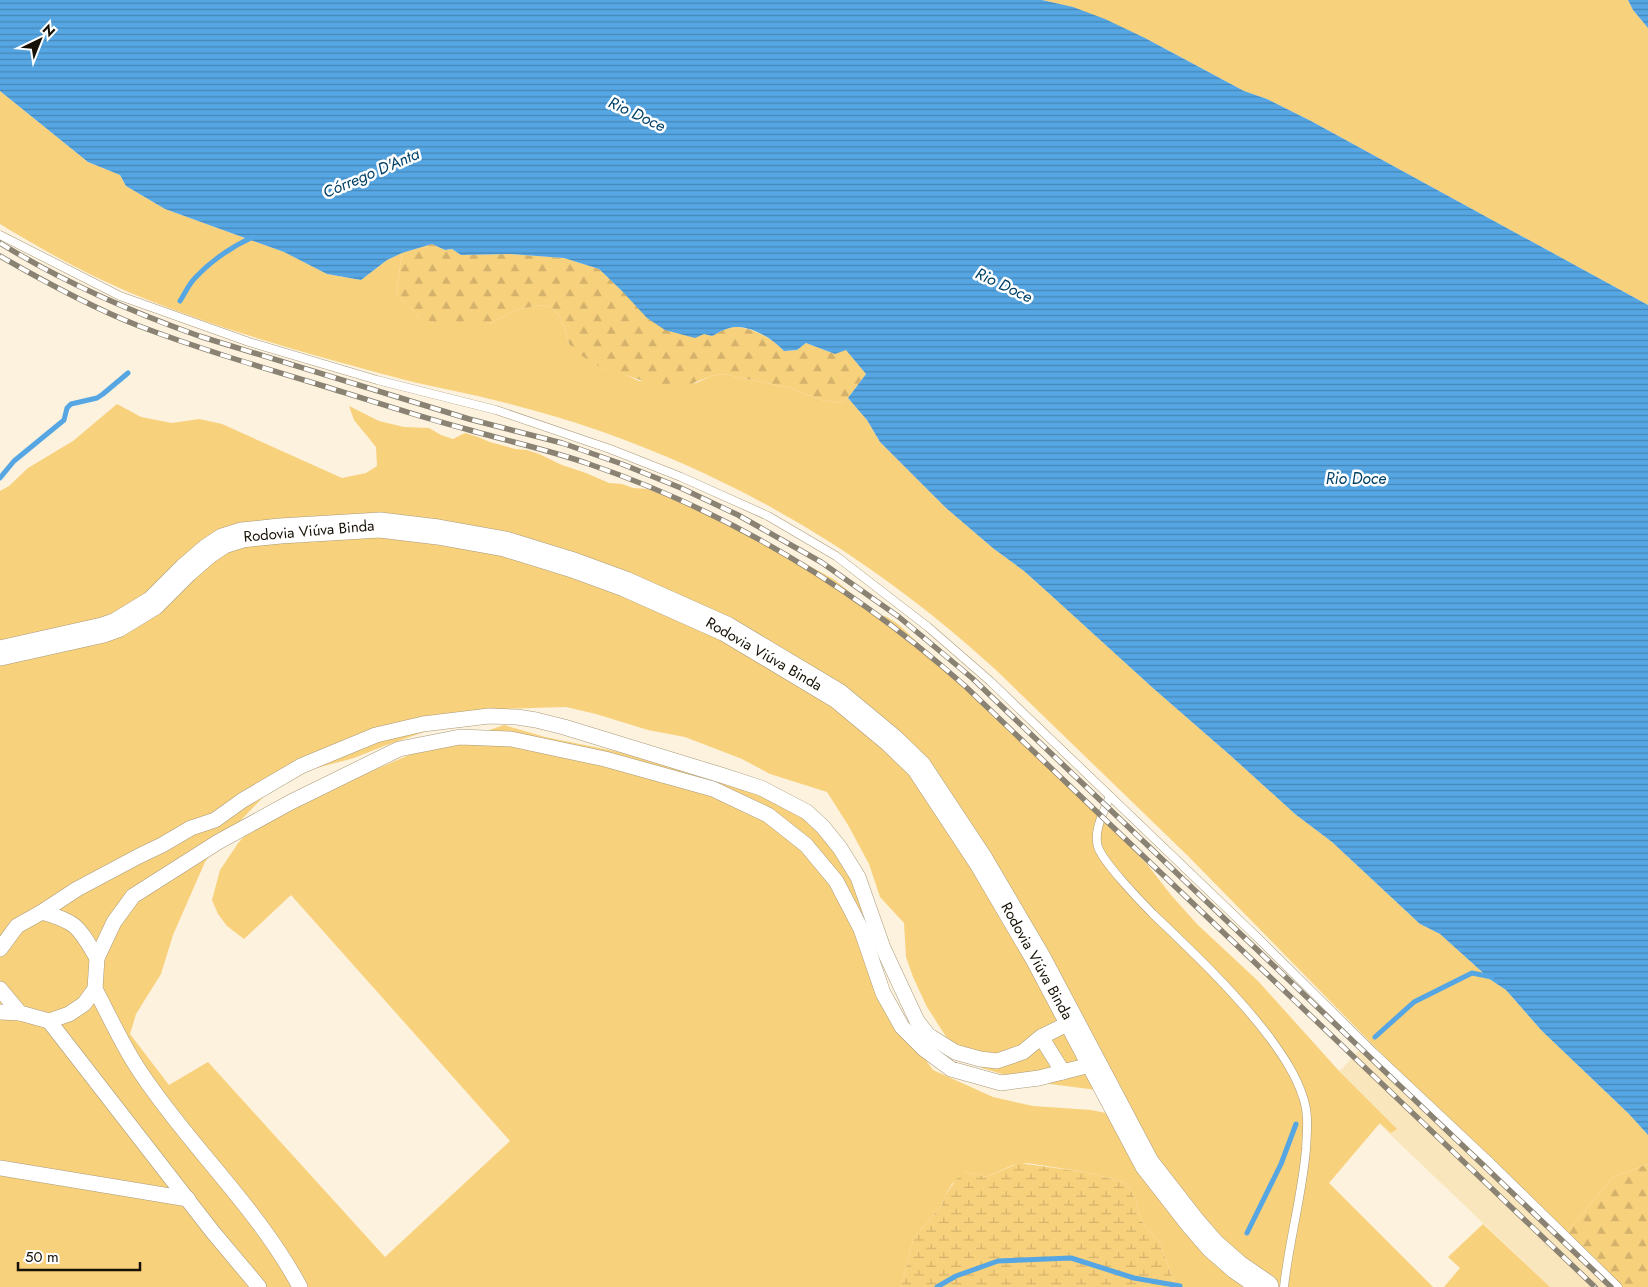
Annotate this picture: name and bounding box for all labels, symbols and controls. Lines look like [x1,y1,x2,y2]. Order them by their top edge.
north arrow [15,15,65,65]
text: N [38,19,60,42]
water label: Rio Doce [605,91,669,137]
water label: Córrego D'Anta [319,142,423,204]
water label: Rio Doce [972,262,1036,308]
water label: Rio Doce [1326,467,1386,490]
street label: Rodovia Viúva Binda [243,514,375,548]
street label: Rodovia Viúva Binda [702,612,826,696]
street label: Rodovia Viúva Binda [996,898,1078,1024]
scale bar [18,1240,140,1272]
text: 50 m [25,1246,59,1268]

